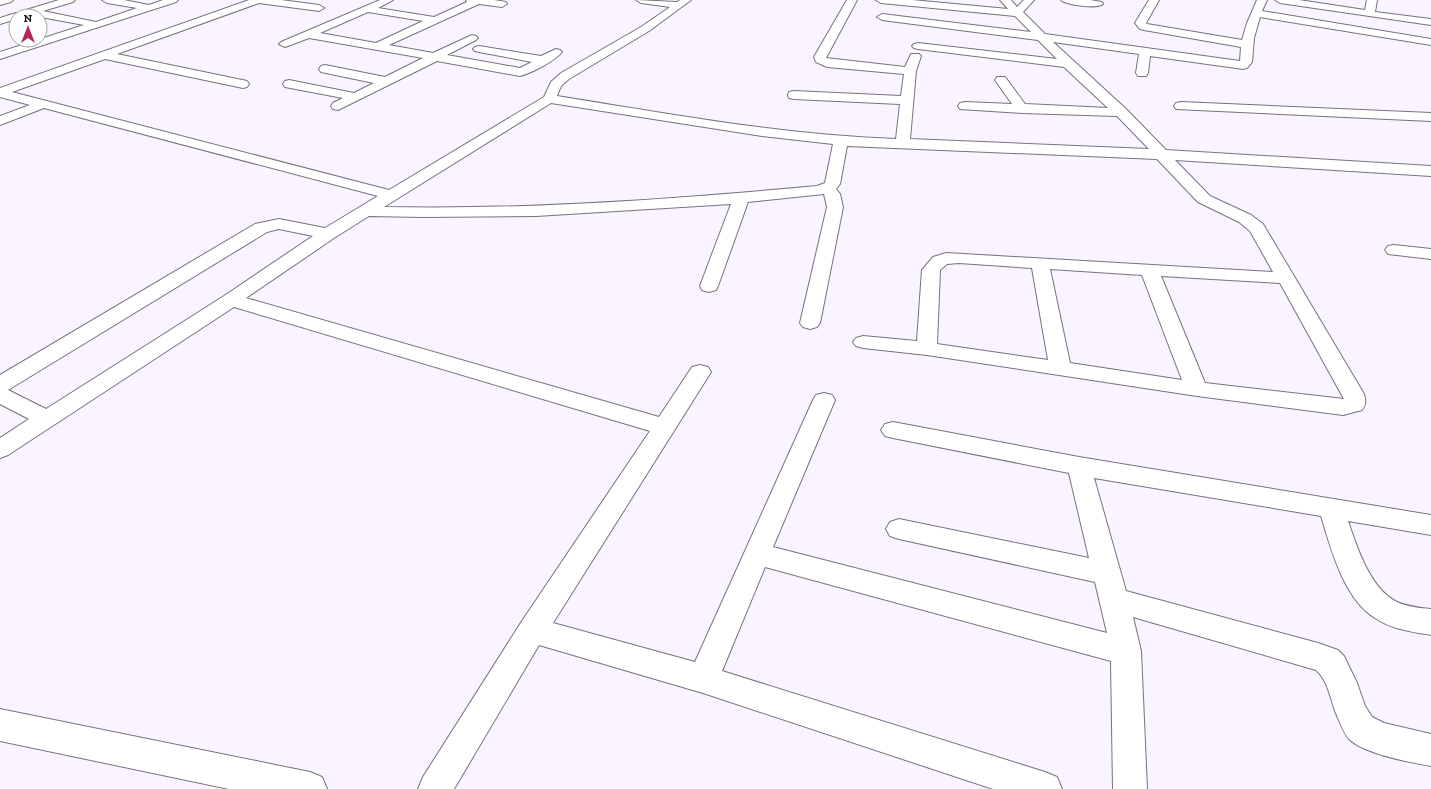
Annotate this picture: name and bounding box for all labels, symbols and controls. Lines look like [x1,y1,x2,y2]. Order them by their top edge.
north arrow [8,8,48,48]
text: N [24,12,33,25]

